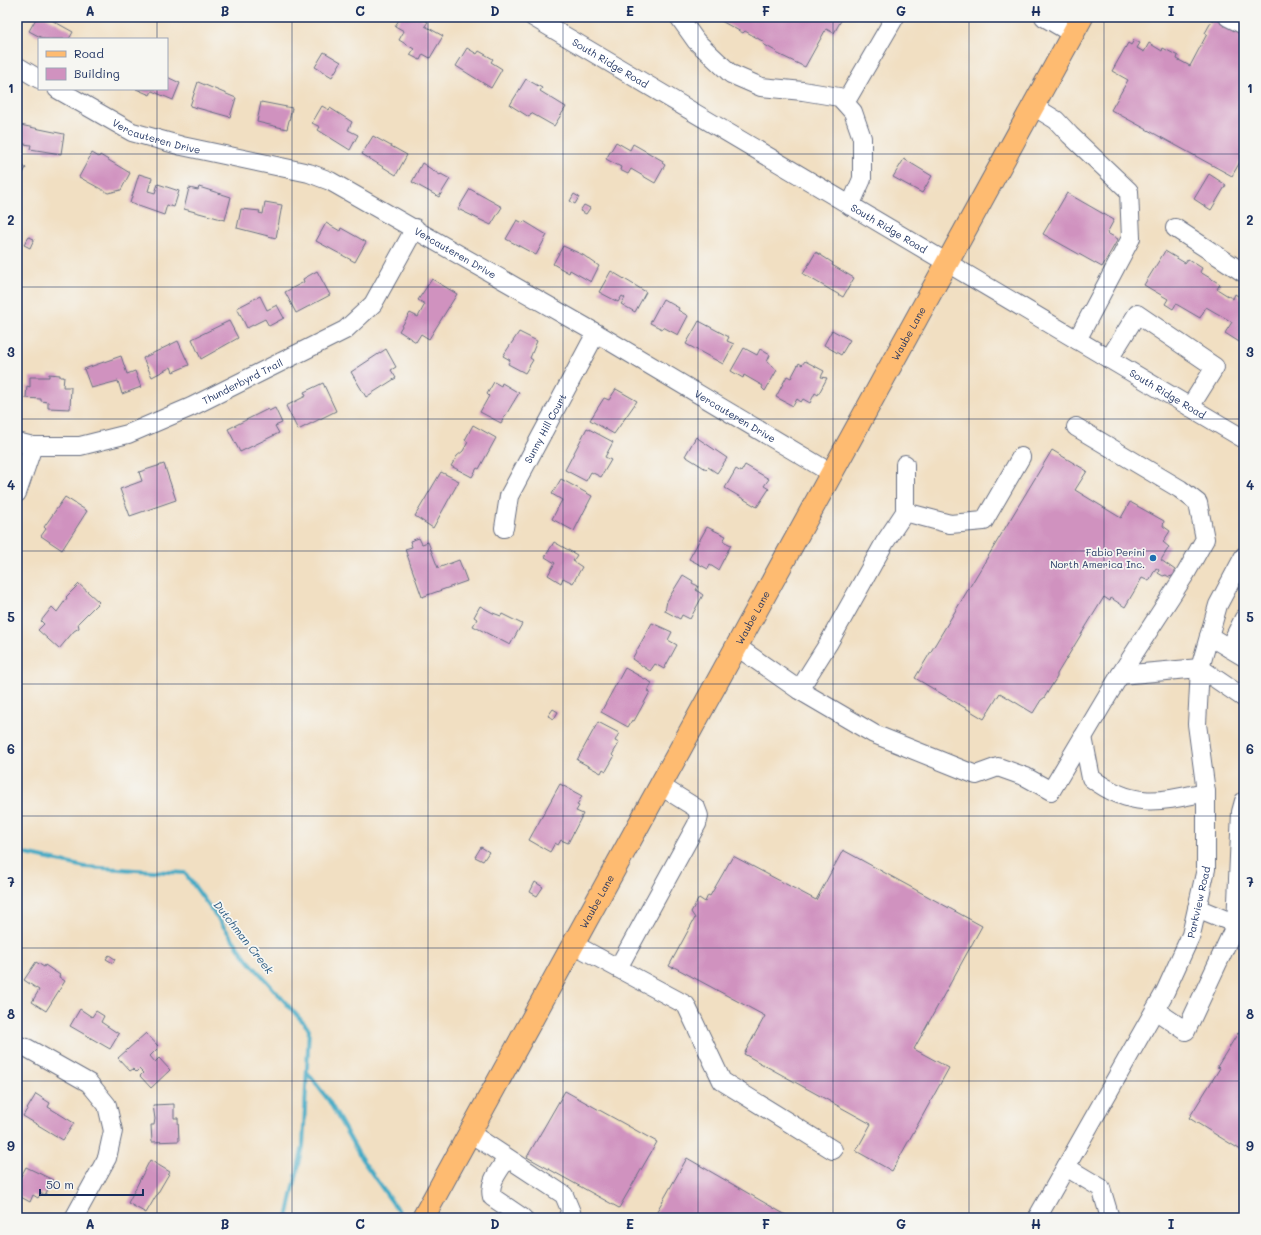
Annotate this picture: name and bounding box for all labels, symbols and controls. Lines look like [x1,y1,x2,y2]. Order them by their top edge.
text: A [85,2,95,19]
text: B [221,2,230,19]
text: C [355,2,365,19]
text: D [490,2,500,19]
text: E [626,2,634,19]
text: F [762,2,770,19]
text: G [896,2,906,19]
text: H [1031,2,1041,19]
text: I [1168,2,1175,19]
street label: South Ridge Road [570,35,651,91]
legend [38,38,168,90]
text: Road [74,45,104,61]
text: Building [74,65,120,81]
text: 1 [8,79,14,96]
text: 1 [1247,79,1253,96]
street label: Vercauteren Drive [110,115,202,157]
street label: South Ridge Road [848,200,930,256]
text: 2 [7,211,15,228]
text: 2 [1246,211,1254,228]
street label: Vercauteren Drive [412,224,499,282]
street label: Waube Lane [888,304,929,363]
text: 3 [7,343,15,360]
text: 3 [1246,343,1254,360]
street label: Thunderbyrd Trail [200,355,285,407]
street label: South Ridge Road [1127,366,1208,422]
street label: Vercauteren Drive [692,386,778,446]
street label: Sunny Hill Court [521,391,569,466]
text: 4 [7,476,15,493]
text: 4 [1246,476,1254,493]
place label: Fabio Perini North America Inc. [1050,545,1145,571]
marker: Fabio Perini North America Inc. [1148,553,1158,563]
street label: Waube Lane [732,588,773,647]
text: 5 [7,608,15,625]
text: 5 [1246,608,1254,625]
text: 6 [7,740,15,757]
text: 6 [1246,740,1254,757]
street label: Parkview Road [1184,865,1213,939]
street label: Waube Lane [576,872,617,931]
text: 7 [7,873,15,890]
text: 7 [1246,873,1254,890]
water label: Dutchman Creek [211,897,277,977]
text: 8 [7,1005,15,1022]
text: 8 [1246,1005,1254,1022]
text: 9 [7,1137,15,1154]
text: 9 [1246,1137,1254,1154]
scale bar [40,1171,143,1197]
text: 50 m [46,1176,74,1192]
text: A [85,1215,95,1232]
text: B [221,1215,230,1232]
text: C [355,1215,365,1232]
text: D [490,1215,500,1232]
text: E [626,1215,634,1232]
text: F [762,1215,770,1232]
text: G [896,1215,906,1232]
text: H [1031,1215,1041,1232]
text: I [1168,1215,1175,1232]

